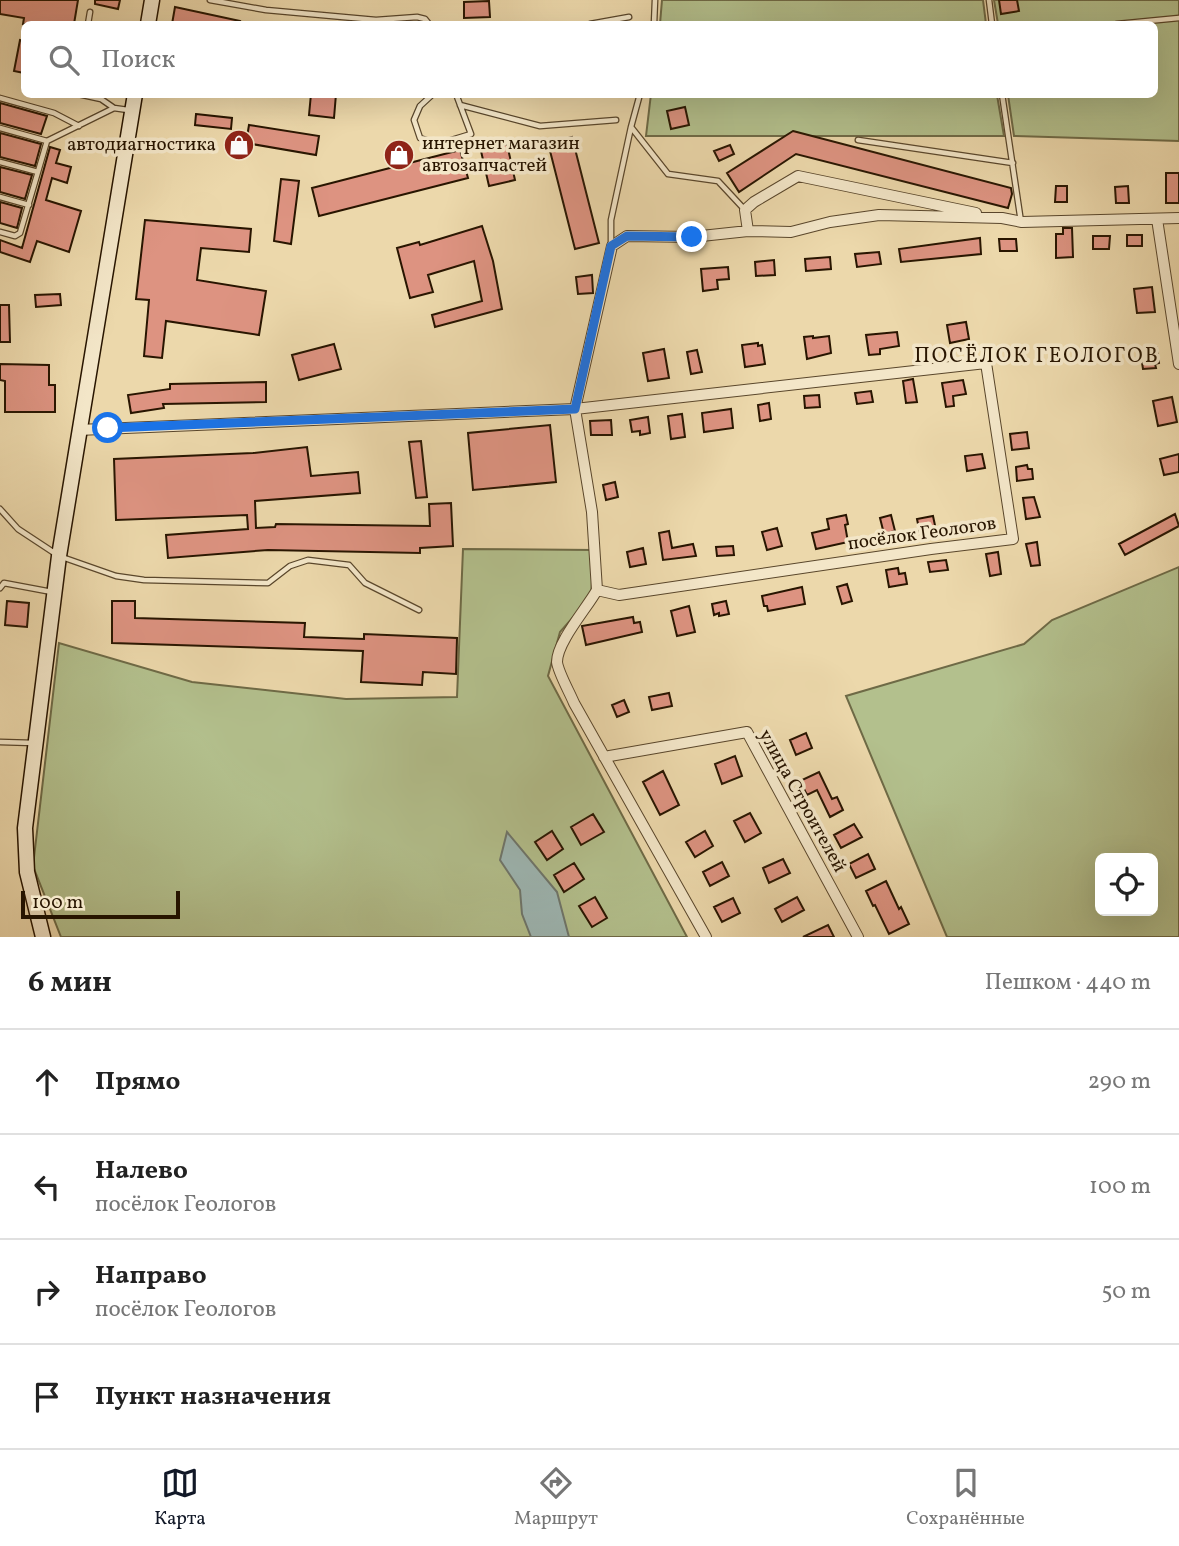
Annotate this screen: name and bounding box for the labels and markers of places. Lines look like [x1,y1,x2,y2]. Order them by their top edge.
shop icon: автодиагностика [222,128,256,162]
place label: интернет магазин автозапчастей [422,131,580,179]
place label: автодиагностика [67,132,216,158]
shop icon: интернет магазин автозапчастей [382,138,416,172]

